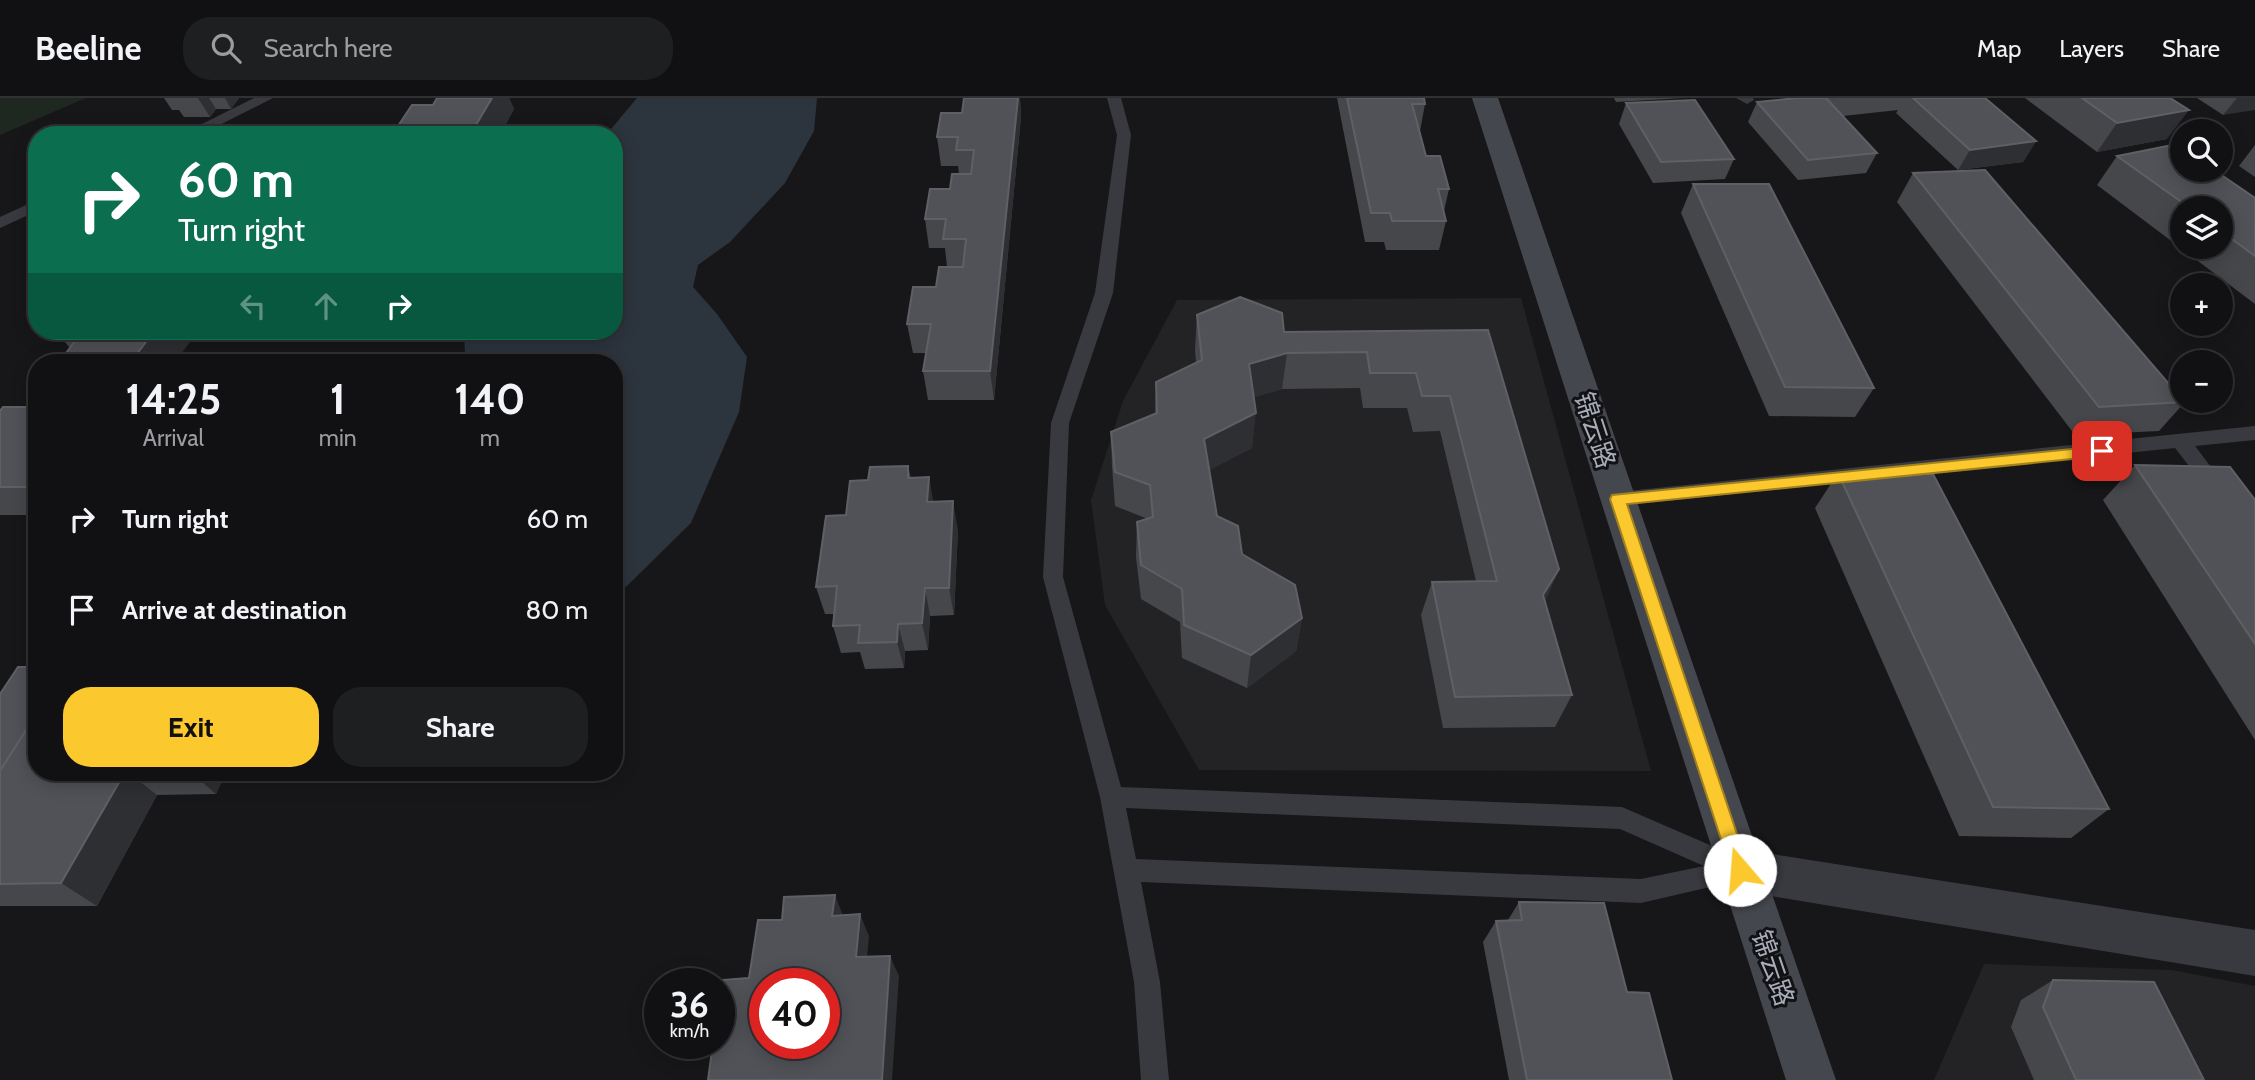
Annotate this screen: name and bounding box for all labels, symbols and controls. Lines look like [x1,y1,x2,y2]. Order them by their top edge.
search box [183,17,673,80]
text: Beeline [35,28,141,68]
icon: search [207,29,245,67]
text: Search here [263,32,393,64]
text: Map [1977,34,2021,63]
text: Layers [2059,34,2124,63]
text: Share [2162,34,2220,63]
map controls [2170,119,2233,413]
button: search [2170,119,2233,182]
text: 60 m [178,150,294,209]
icon: right [63,154,154,245]
button: layers [2170,196,2233,259]
text: Turn right [178,210,305,249]
button: + [2170,273,2233,336]
icon: left [234,287,272,325]
icon: ahead [307,287,345,325]
icon: right [380,287,418,325]
button: − [2170,350,2233,413]
text: 14:25 [126,373,221,425]
text: 1 [330,373,345,425]
text: 140 [454,373,525,425]
street label: 锦云路 [1568,388,1622,472]
pin [2072,421,2132,481]
text: Arrival [143,424,204,452]
text: min [319,424,357,452]
text: m [480,424,500,452]
icon: arrive [2083,432,2121,470]
icon: right [63,500,101,538]
text: Turn right [122,503,228,535]
text: 60 m [526,503,588,535]
icon: arrive [63,591,101,629]
text: Arrive at destination [122,594,347,626]
text: 80 m [525,594,588,626]
button: Exit [63,687,319,767]
button: Share [333,687,588,767]
position arrow [1703,833,1777,907]
street label: 锦云路 [1745,926,1801,1010]
speed limit sign: 40 [749,968,840,1059]
text: 36 [670,983,709,1026]
text: km/h [670,1020,709,1042]

